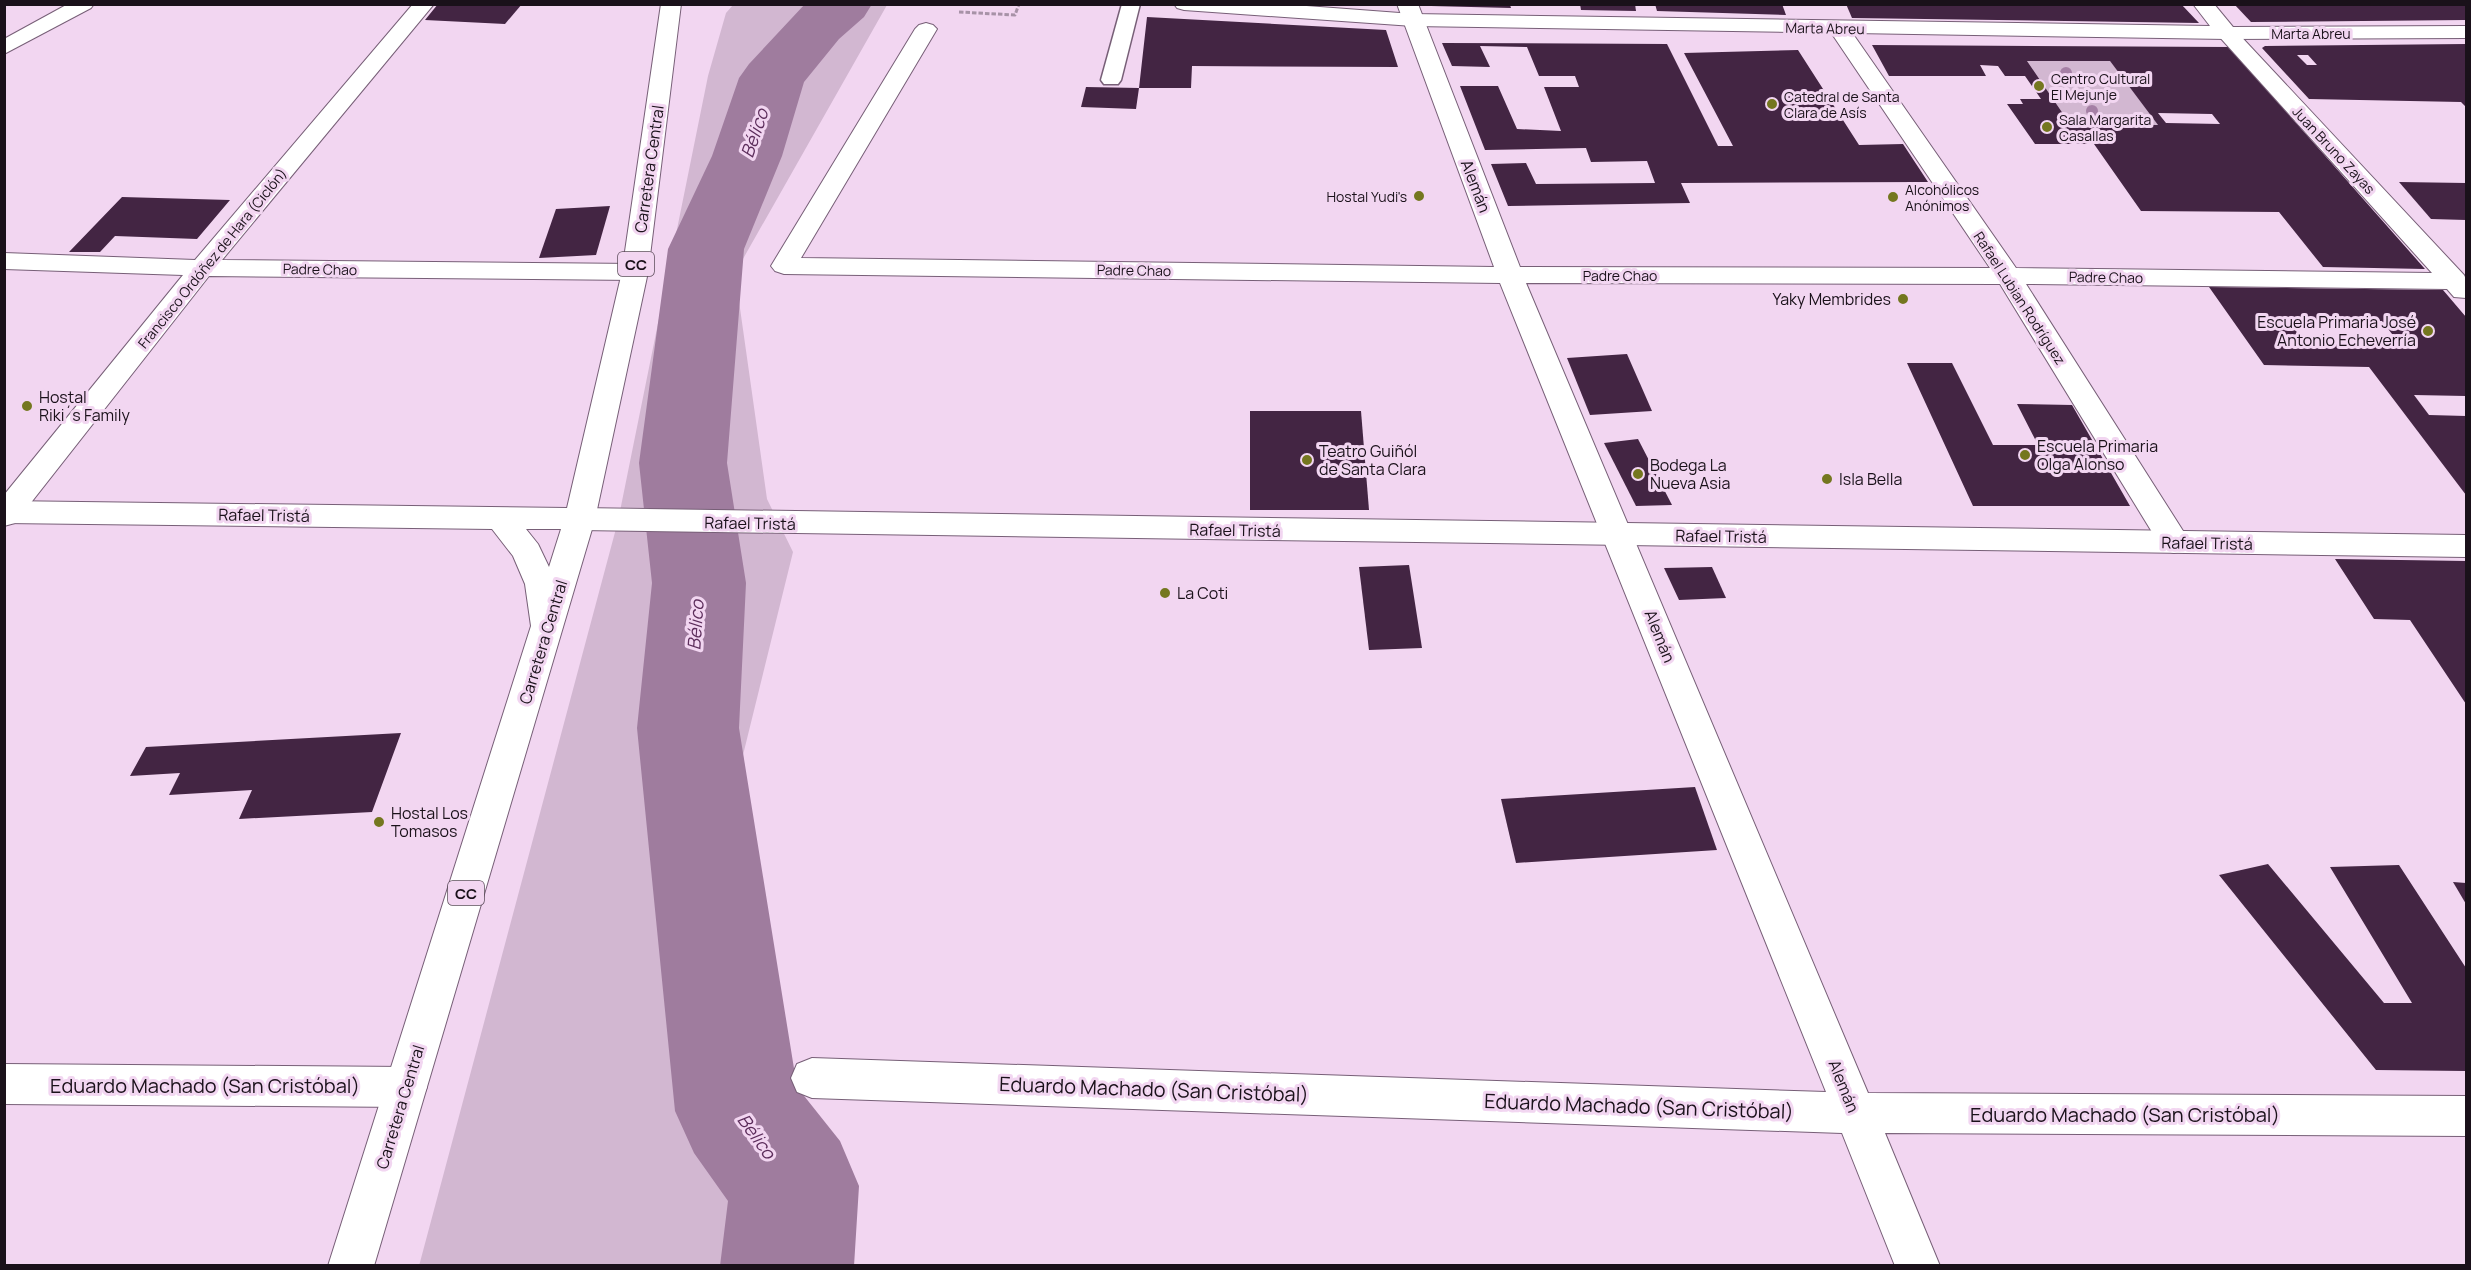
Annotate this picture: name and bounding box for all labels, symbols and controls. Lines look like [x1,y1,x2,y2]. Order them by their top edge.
street label: Marta Abreu [1785,18,1865,38]
street label: Marta Abreu [2271,24,2351,43]
place label: Centro Cultural El Mejunje [2051,69,2150,104]
marker: Centro Cultural El Mejunje [2032,79,2046,93]
place label: Catedral de Santa Clara de Asís [1784,87,1900,122]
marker: Catedral de Santa Clara de Asís [1765,97,1779,111]
street label: Juan Bruno Zayas [2288,102,2380,198]
street label: Carretera Central [629,104,669,234]
water label: Bélico [734,104,774,161]
place label: Sala Margarita Casallas [2059,110,2151,145]
marker: Sala Margarita Casallas [2040,120,2054,134]
street label: Alemán [1456,156,1496,216]
street label: Francisco Ordóñez de Hara (Ciclón) [133,164,291,352]
place label: Alcohólicos Anónimos [1905,180,1979,215]
place label: Hostal Yudi's [1327,187,1407,206]
marker: Hostal Yudi's [1412,189,1426,203]
marker: Alcohólicos Anónimos [1886,190,1900,204]
street label: Rafael Lubian Rodríguez [1970,228,2070,368]
road number: CC [618,252,654,276]
street label: Padre Chao [283,259,357,279]
street label: Padre Chao [1097,260,1171,280]
street label: Padre Chao [1583,266,1657,285]
street label: Padre Chao [2069,267,2143,287]
place label: Yaky Membrides [1773,288,1891,310]
marker: Yaky Membrides [1896,292,1910,306]
place label: Escuela Primaria José Antonio Echeverría [2257,311,2416,351]
marker: Escuela Primaria José Antonio Echeverría [2421,324,2435,338]
place label: Hostal Riki´s Family [39,386,131,426]
marker: Hostal Riki´s Family [20,399,34,413]
place label: Escuela Primaria Olga Alonso [2037,435,2158,475]
place label: Teatro Guiñól de Santa Clara [1319,440,1426,480]
marker: Escuela Primaria Olga Alonso [2018,448,2032,462]
marker: Teatro Guiñól de Santa Clara [1300,453,1314,467]
place label: Bodega La Nueva Asia [1650,454,1730,494]
marker: Bodega La Nueva Asia [1631,467,1645,481]
place label: Isla Bella [1839,468,1902,490]
marker: Isla Bella [1820,472,1834,486]
street label: Rafael Tristá [218,503,310,527]
street label: Rafael Tristá [704,511,796,535]
street label: Rafael Tristá [1189,518,1281,542]
street label: Rafael Tristá [1675,524,1767,548]
street label: Rafael Tristá [2161,531,2253,555]
street label: Carretera Central [514,577,572,707]
place label: La Coti [1177,582,1228,604]
marker: La Coti [1158,586,1172,600]
water label: Bélico [681,598,709,651]
street label: Alemán [1640,606,1680,666]
place label: Hostal Los Tomasos [391,802,468,842]
marker: Hostal Los Tomasos [372,815,386,829]
road number: CC [448,881,484,905]
street label: Carretera Central [371,1042,429,1172]
street label: Alemán [1824,1056,1864,1116]
street label: Eduardo Machado (San Cristóbal) [999,1070,1309,1108]
street label: Eduardo Machado (San Cristóbal) [50,1072,360,1099]
street label: Eduardo Machado (San Cristóbal) [1484,1087,1794,1125]
street label: Eduardo Machado (San Cristóbal) [1970,1101,2280,1128]
water label: Bélico [733,1109,782,1164]

